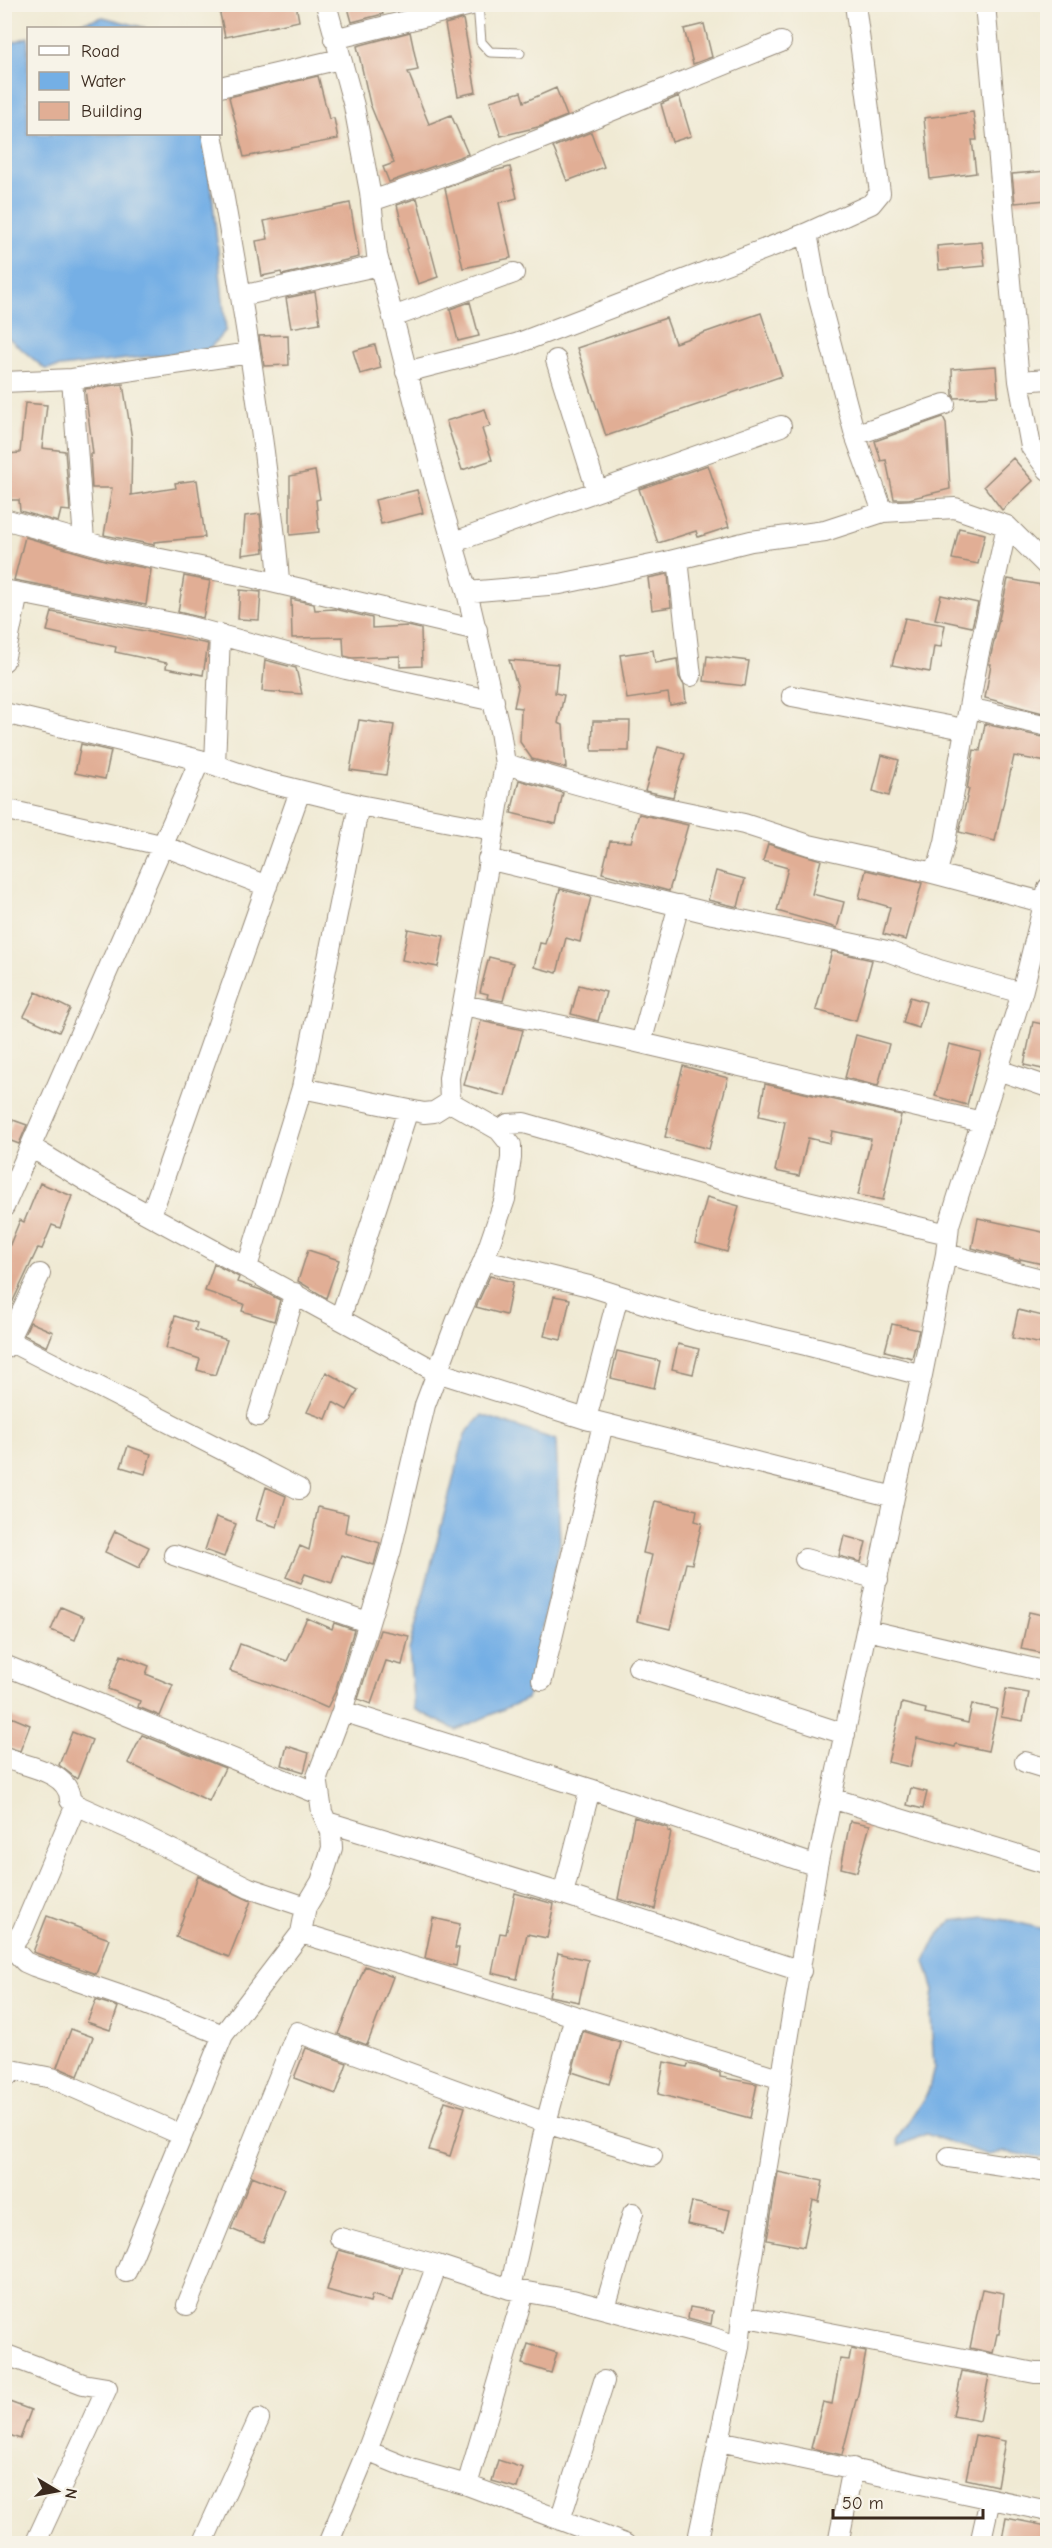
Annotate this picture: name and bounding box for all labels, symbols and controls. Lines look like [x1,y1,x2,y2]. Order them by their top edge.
legend [27,27,222,135]
text: Road [81,41,120,62]
text: Water [81,71,126,92]
text: Building [81,101,143,122]
north arrow [27,2461,87,2521]
scale bar [833,2482,983,2520]
text: N [61,2487,81,2500]
text: 50 m [842,2493,884,2514]

